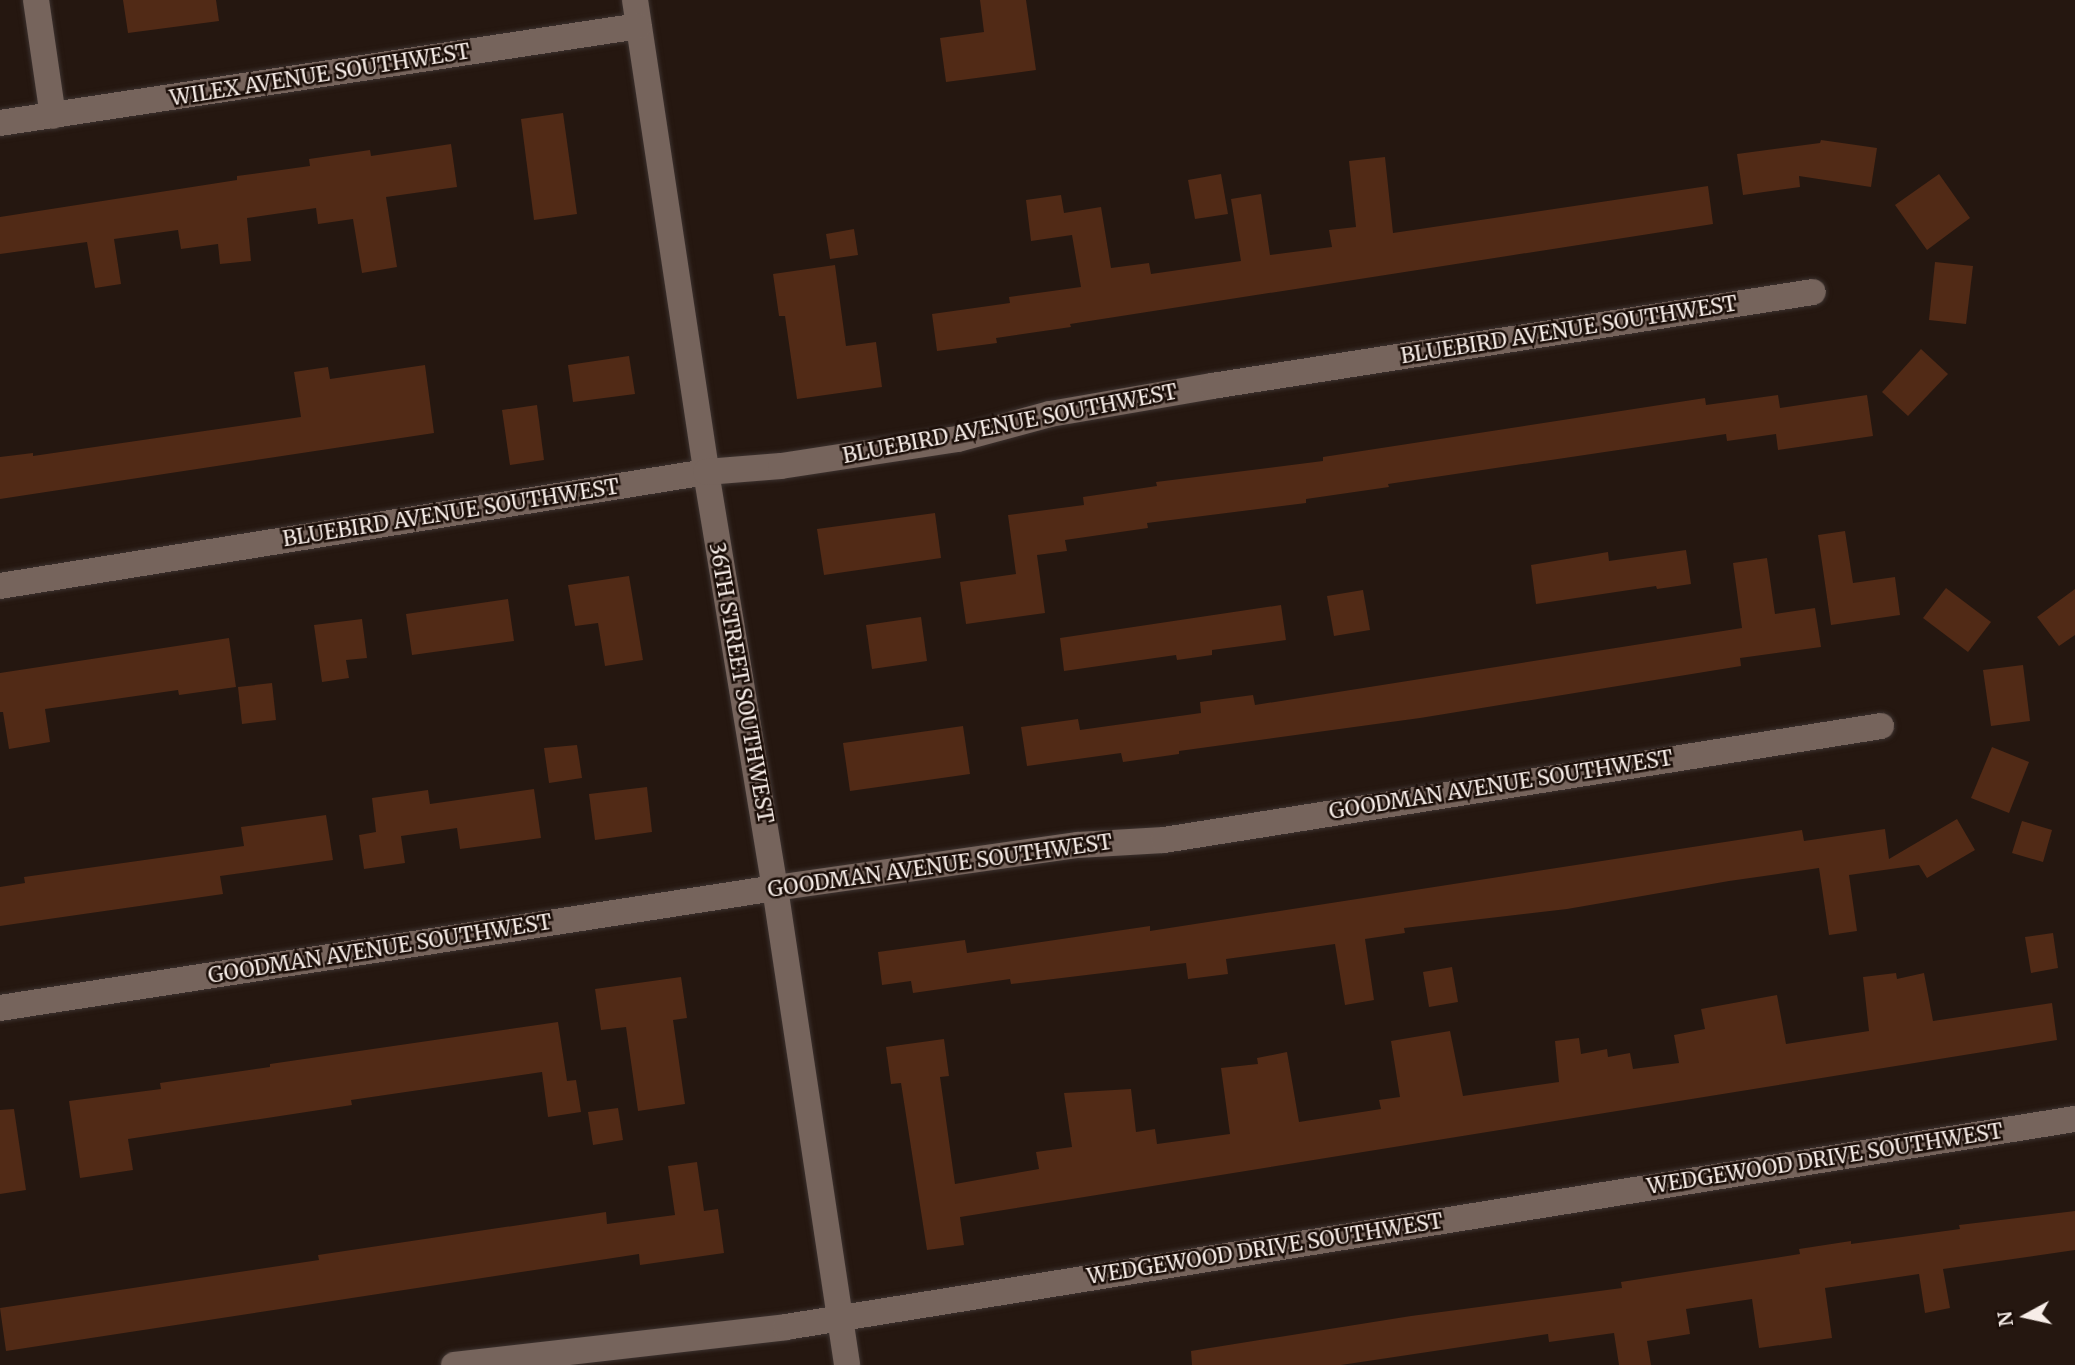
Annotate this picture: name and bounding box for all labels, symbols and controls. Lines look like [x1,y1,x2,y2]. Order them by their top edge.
street label: WILEX AVENUE SOUTHWEST [168,39,472,111]
street label: BLUEBIRD AVENUE SOUTHWEST [1399,291,1739,369]
street label: BLUEBIRD AVENUE SOUTHWEST [840,379,1180,469]
street label: BLUEBIRD AVENUE SOUTHWEST [281,474,621,552]
street label: 36TH STREET SOUTHWEST [704,541,778,825]
street label: GOODMAN AVENUE SOUTHWEST [1327,745,1675,825]
street label: GOODMAN AVENUE SOUTHWEST [766,829,1114,903]
street label: GOODMAN AVENUE SOUTHWEST [206,909,554,989]
street label: WEDGEWOOD DRIVE SOUTHWEST [1645,1118,2005,1200]
street label: WEDGEWOOD DRIVE SOUTHWEST [1085,1208,1445,1290]
north arrow [1991,1281,2061,1351]
text: N [1992,1310,2018,1328]

